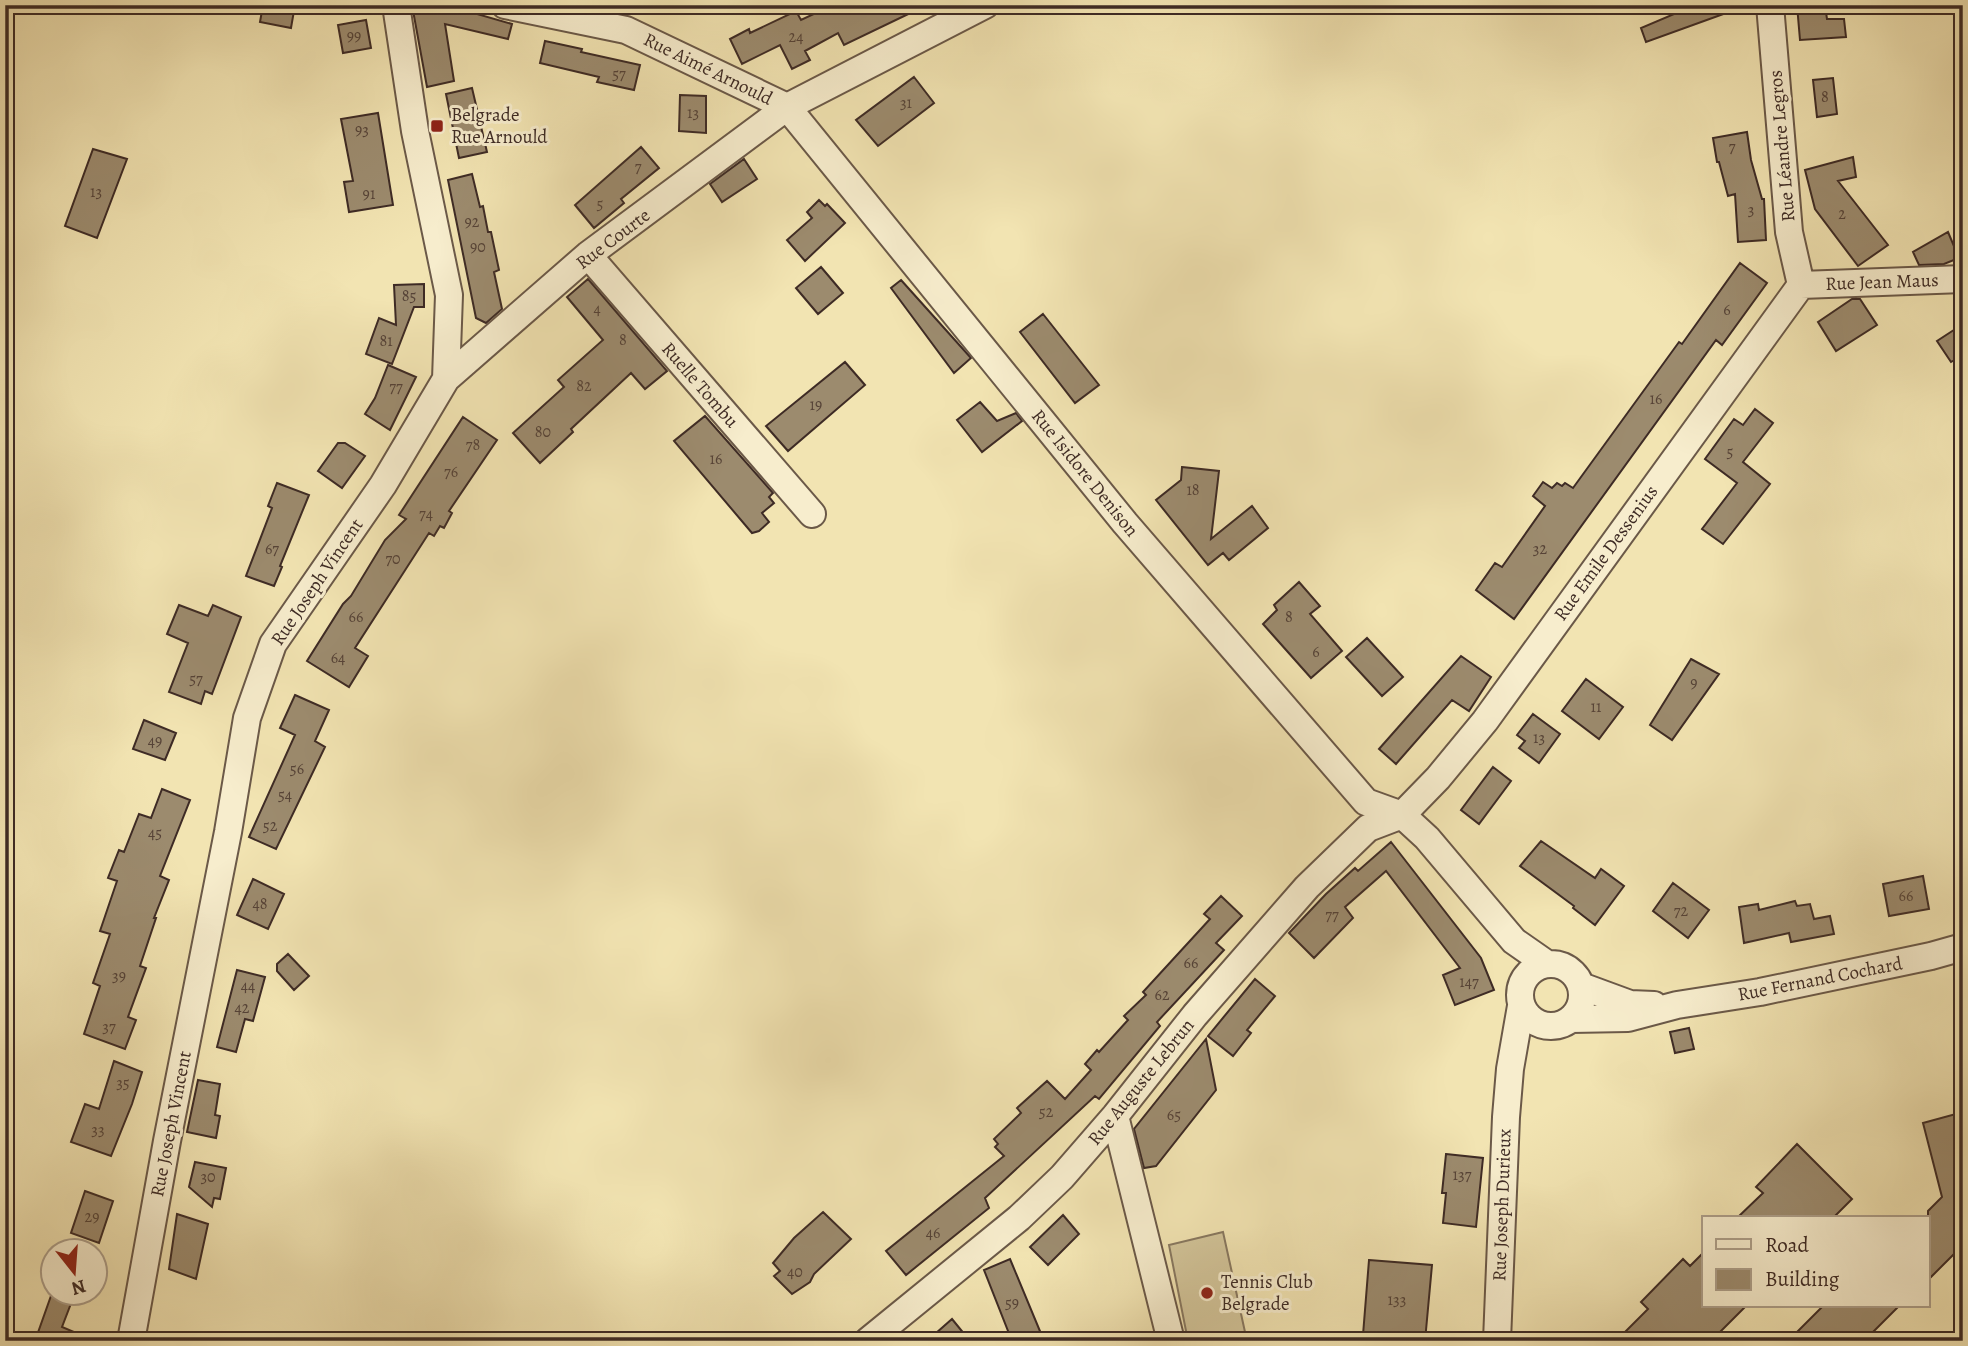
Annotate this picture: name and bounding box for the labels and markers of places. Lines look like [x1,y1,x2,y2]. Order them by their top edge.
place label: Belgrade Rue Arnould [451,102,548,150]
marker: Belgrade Rue Arnould [429,118,445,134]
place label: Tennis Club Belgrade [1221,1269,1313,1317]
marker: Tennis Club Belgrade [1199,1285,1215,1301]

